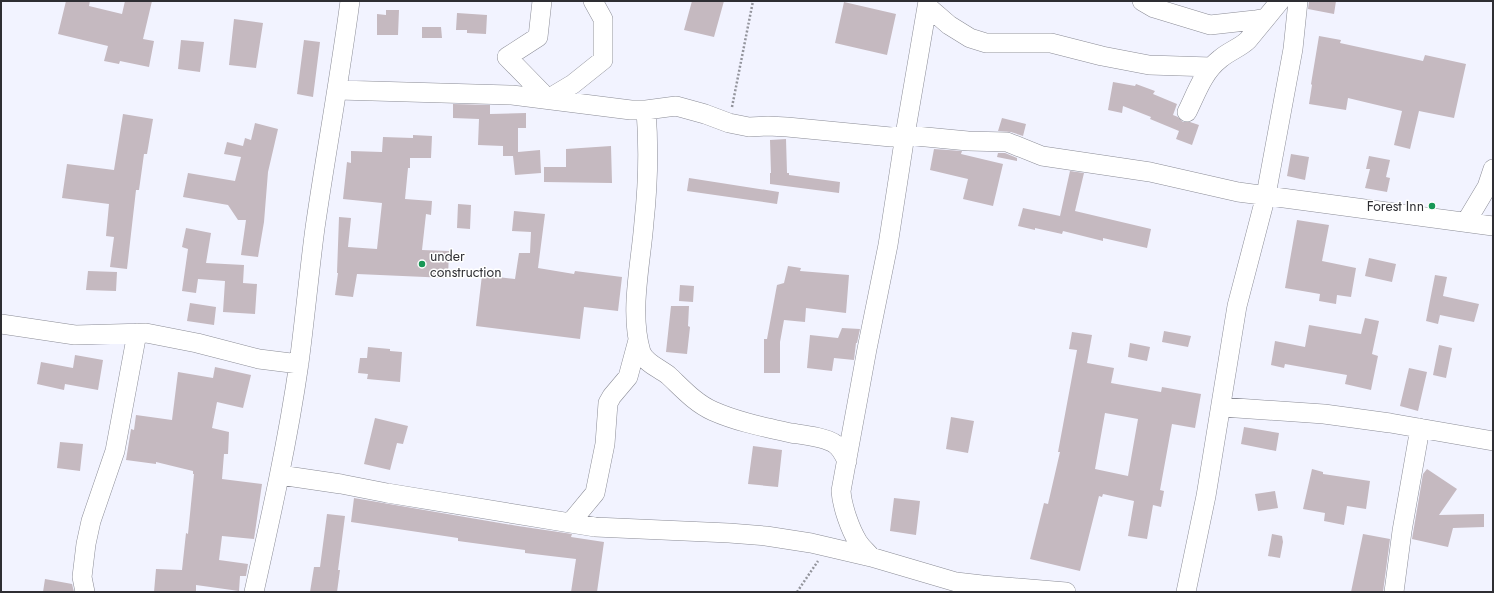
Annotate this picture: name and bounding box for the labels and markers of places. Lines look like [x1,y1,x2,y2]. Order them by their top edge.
place label: Forest Inn [1367,196,1424,216]
marker: Forest Inn [1427,201,1437,211]
place label: under construction [430,246,502,282]
marker: under construction [417,259,427,269]

